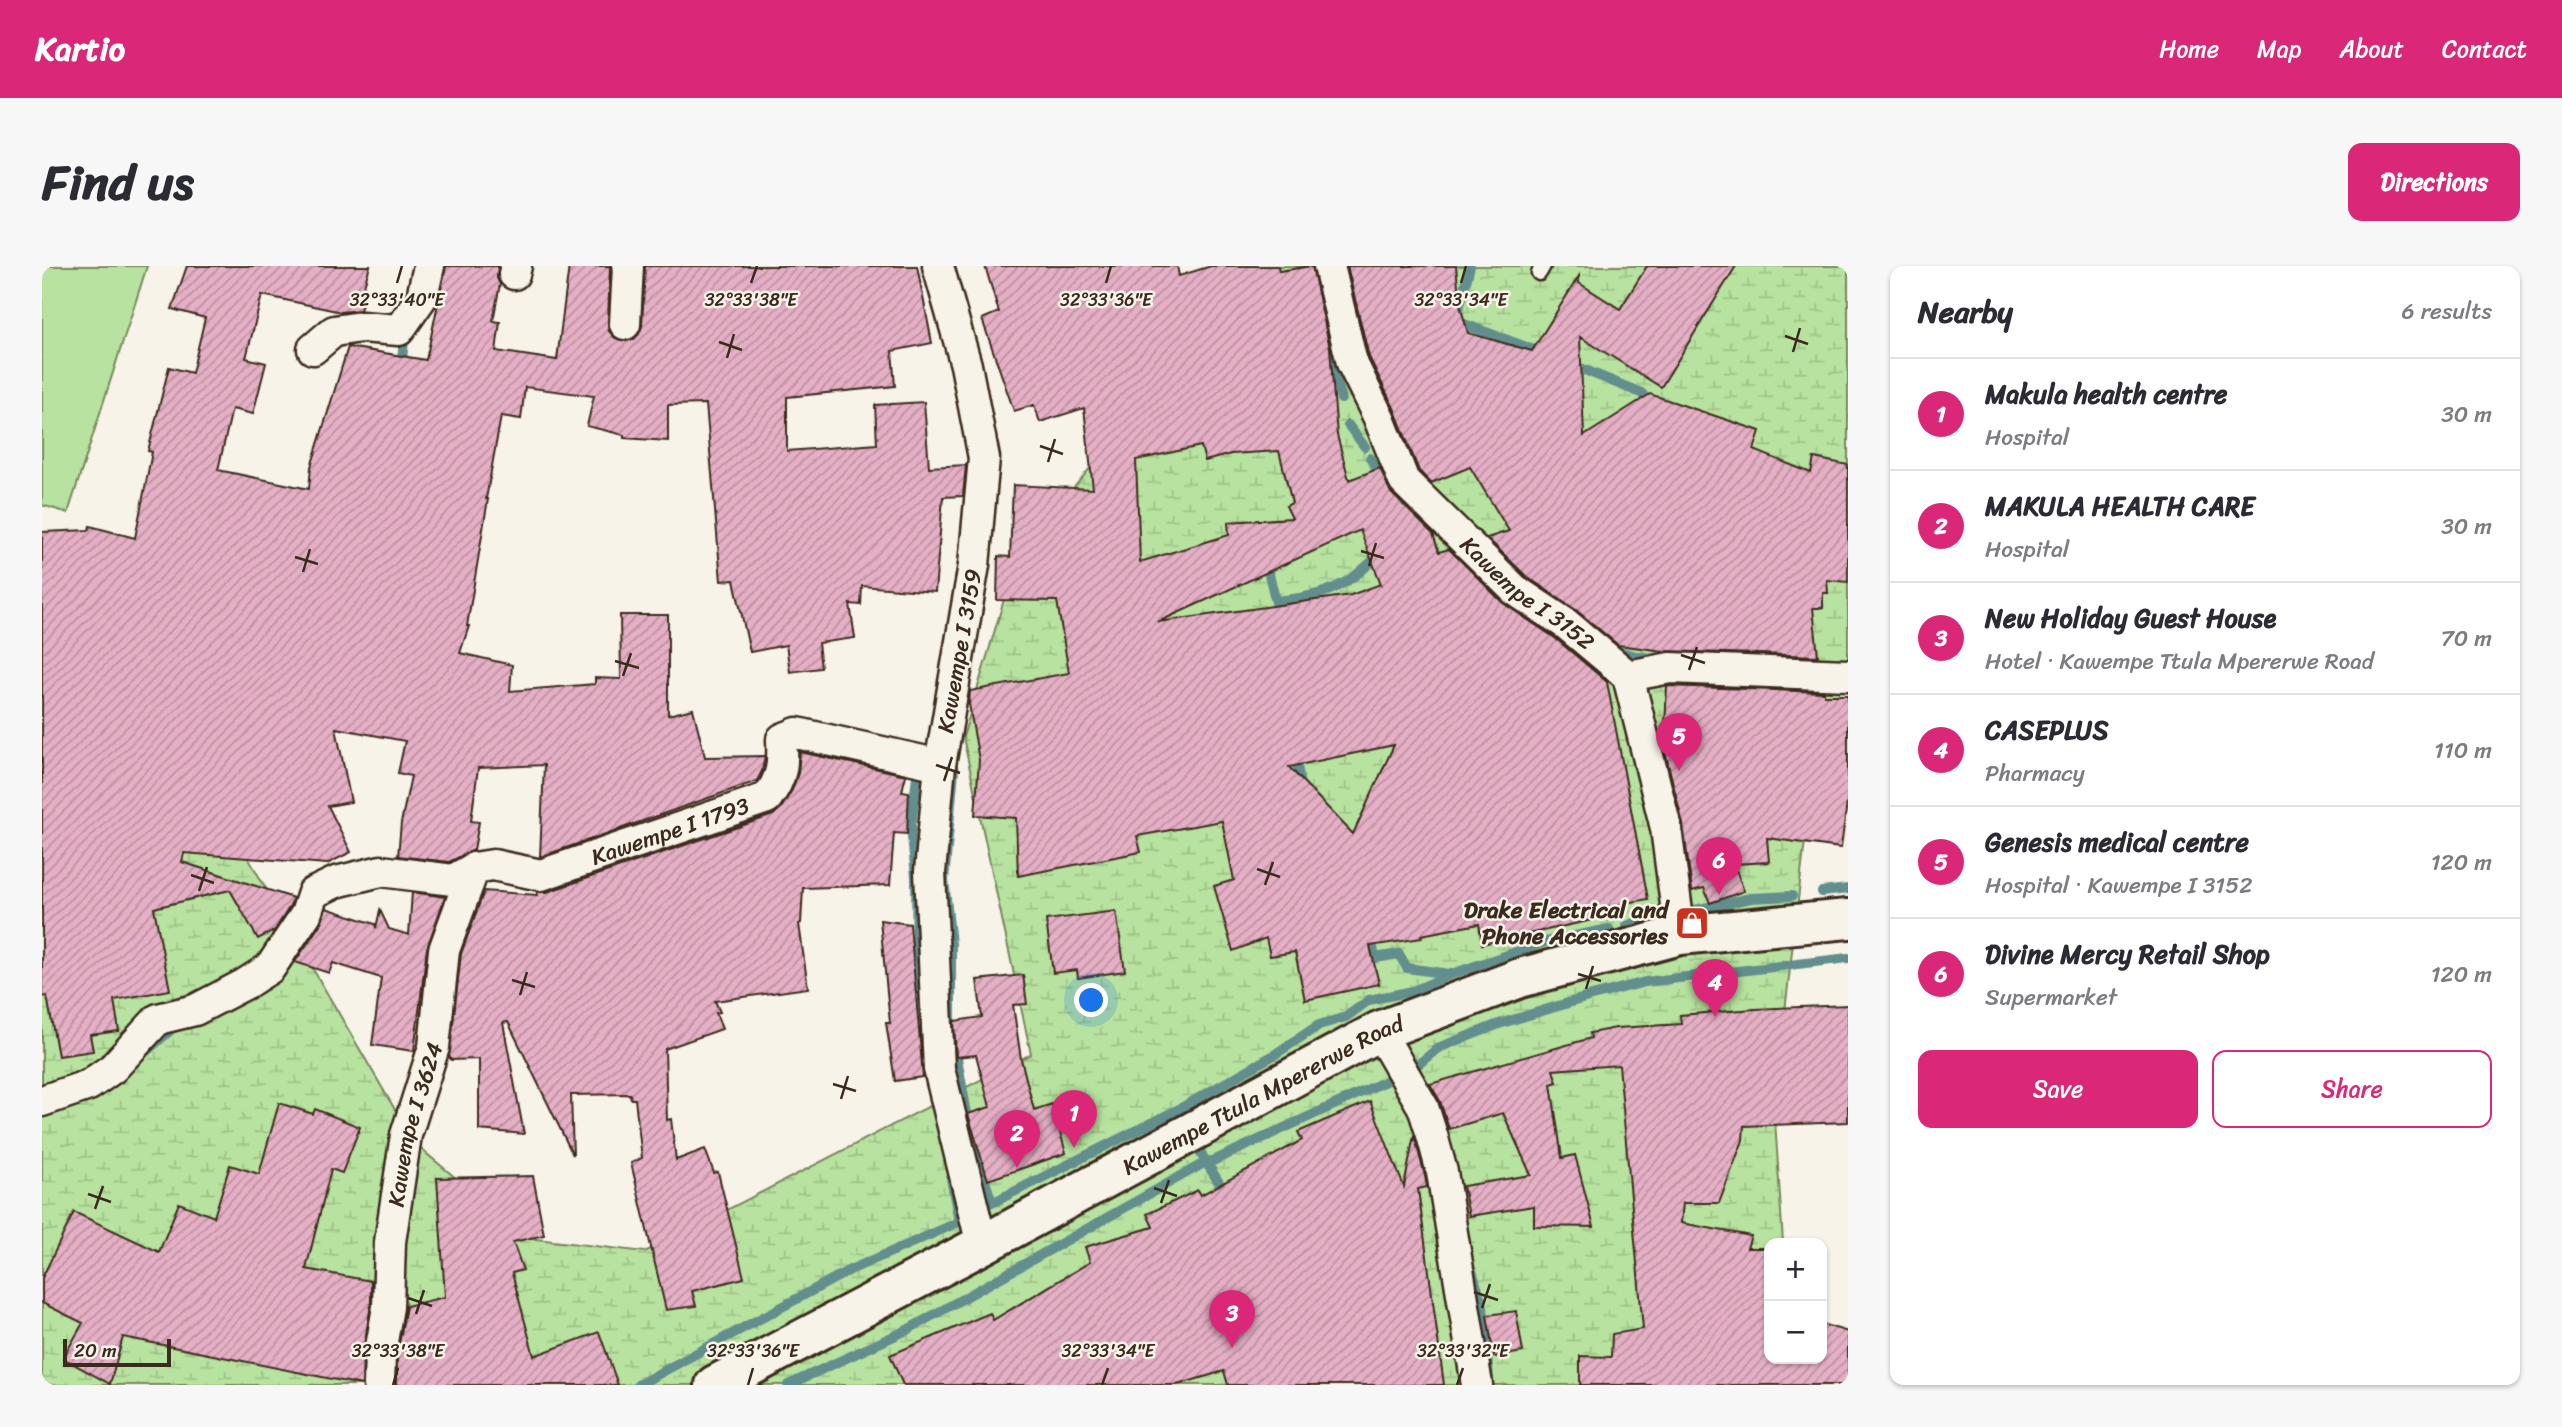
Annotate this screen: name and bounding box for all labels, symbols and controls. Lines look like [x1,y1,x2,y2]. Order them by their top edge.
text: Kartio [35,20,125,78]
text: Home [2159,28,2219,70]
text: Map [2257,28,2301,70]
text: About [2339,28,2404,70]
text: Contact [2442,28,2527,70]
text: Find us [42,139,194,226]
button: Directions [2348,143,2520,221]
text: 32°33'40"E [350,284,445,316]
text: 32°33'38"E [705,284,798,316]
text: 32°33'36"E [1060,284,1153,316]
text: 32°33'34"E [1414,284,1509,316]
text: Nearby [1918,285,2013,339]
text: 6 results [2402,291,2492,332]
text: Makula health centre [1985,371,2227,417]
text: 1 [1936,394,1946,435]
text: 30 m [2441,394,2492,435]
text: Hospital [1985,417,2069,458]
text: MAKULA HEALTH CARE [1985,483,2255,529]
text: 2 [1934,506,1948,547]
text: 30 m [2441,506,2492,547]
street label: Kawempe I 3152 [1450,526,1604,661]
text: Hospital [1985,529,2069,570]
street label: Kawempe I 3159 [925,566,994,736]
text: New Holiday Guest House [1985,595,2276,641]
text: 3 [1935,618,1947,659]
text: 70 m [2441,618,2492,659]
text: Hotel · Kawempe Ttula Mpererwe Road [1985,641,2374,682]
text: CASEPLUS [1985,707,2109,753]
pin: 5 [1656,713,1702,771]
text: 4 [1934,730,1948,771]
text: 110 m [2434,730,2492,771]
text: Pharmacy [1985,753,2085,794]
street label: Kawempe I 1793 [586,785,755,877]
text: Genesis medical centre [1985,819,2249,865]
pin: 6 [1696,837,1742,895]
text: 5 [1934,842,1948,883]
text: 120 m [2431,842,2492,883]
text: Hospital · Kawempe I 3152 [1985,865,2253,906]
place label: Drake Electrical and Phone Accessories [1464,890,1670,957]
shop icon: Drake Electrical and Phone Accessories [1673,904,1711,942]
text: Divine Mercy Retail Shop [1985,931,2270,977]
text: 6 [1934,954,1948,995]
text: 120 m [2431,954,2492,995]
pin: 4 [1692,959,1738,1017]
text: Supermarket [1985,977,2117,1018]
your location [1074,983,1108,1017]
street label: Kawempe Ttula Mpererwe Road [1114,1003,1411,1187]
street label: Kawempe I 3624 [376,1037,455,1210]
button: Save [1918,1050,2198,1128]
button: Share [2212,1050,2492,1128]
pin: 1 [1051,1090,1097,1148]
pin: 2 [994,1110,1040,1168]
map controls [1764,1238,1827,1364]
button: + [1764,1238,1827,1301]
pin: 3 [1209,1290,1255,1348]
button: − [1764,1301,1827,1364]
text: 20 m [74,1334,117,1367]
text: 32°33'38"E [352,1335,445,1367]
text: 32°33'36"E [707,1335,800,1367]
text: 32°33'34"E [1061,1335,1156,1367]
text: 32°33'32"E [1417,1335,1510,1367]
scale bar [63,1336,172,1368]

